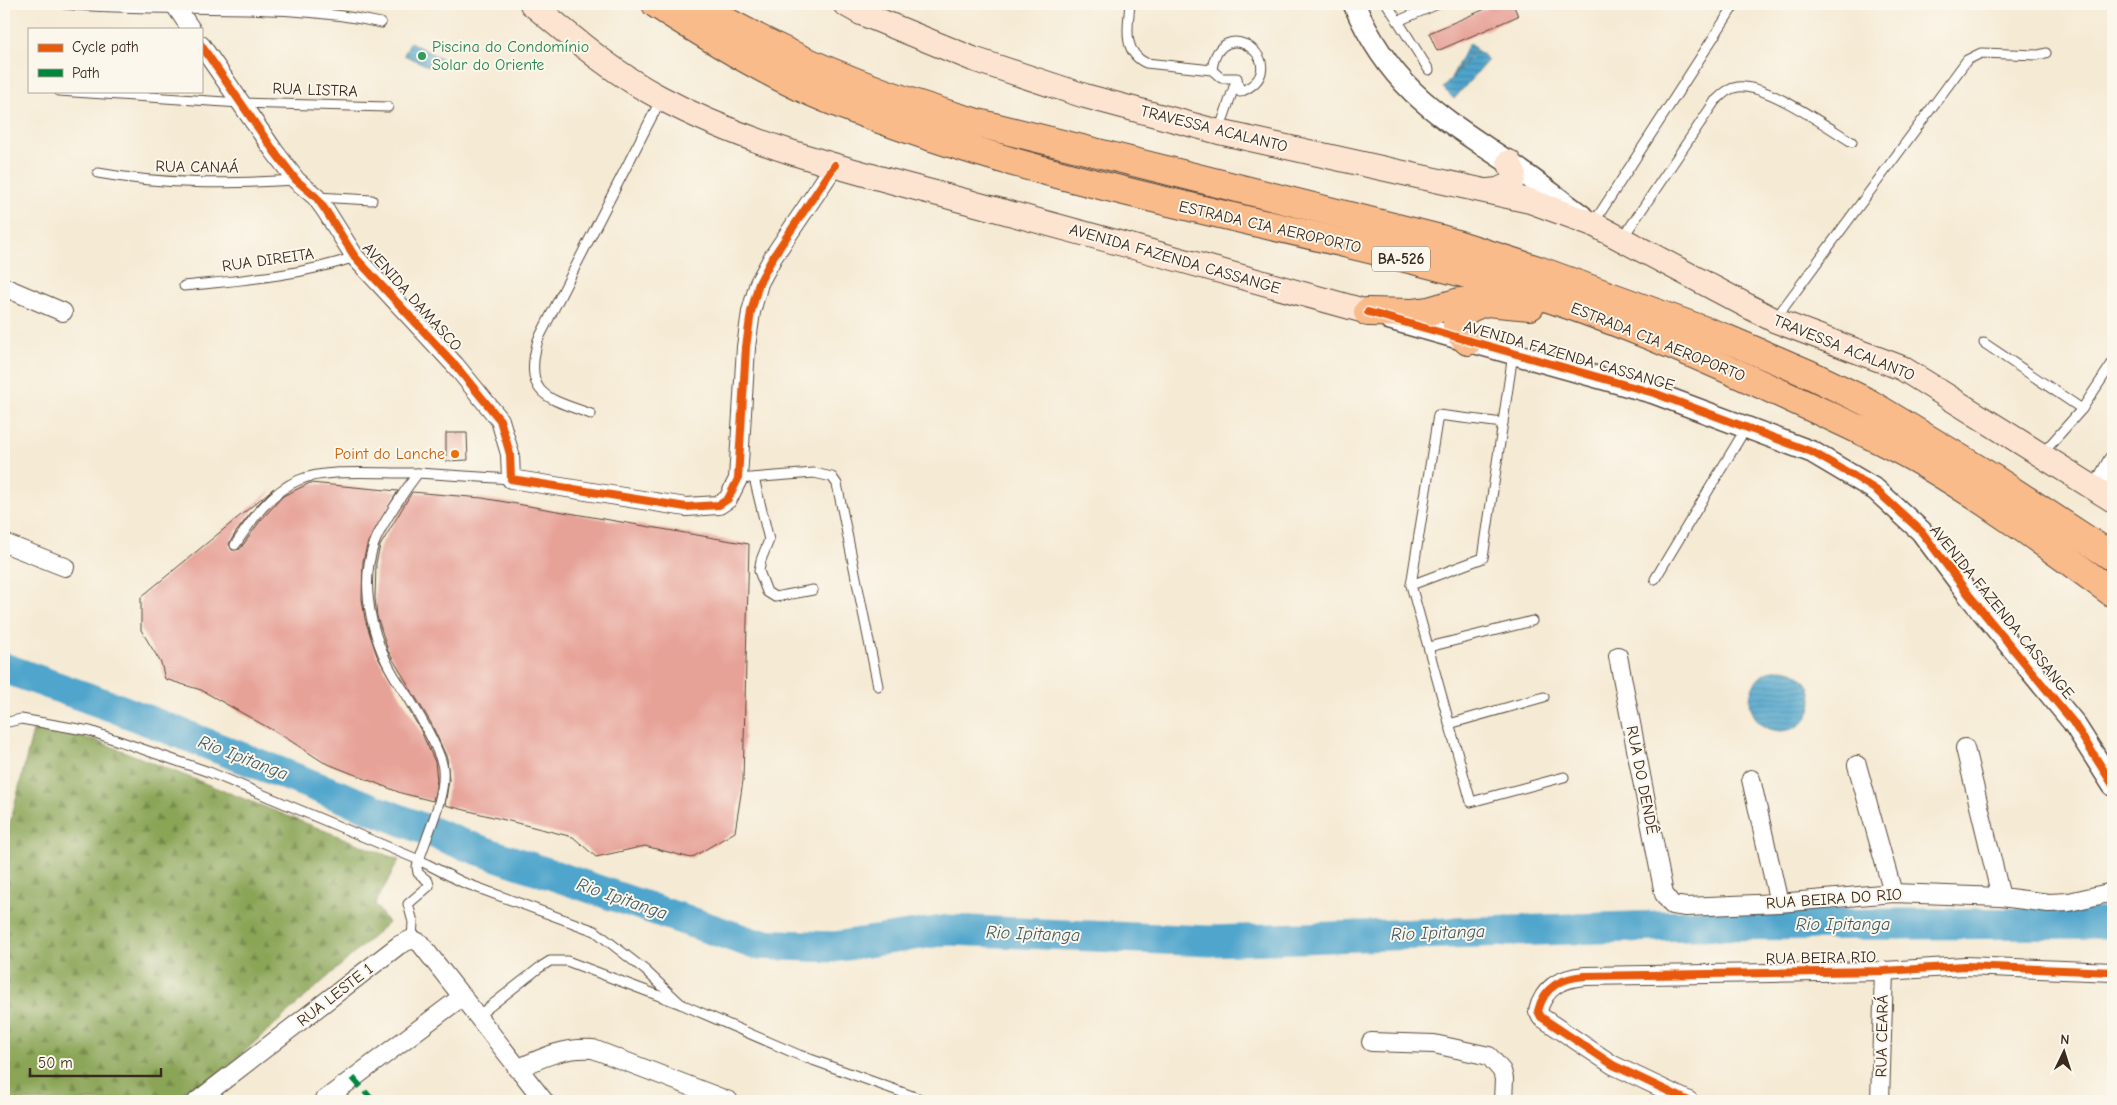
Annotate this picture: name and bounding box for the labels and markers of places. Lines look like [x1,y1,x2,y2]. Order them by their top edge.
place label: Piscina do Condomínio Solar do Oriente [432,38,589,74]
marker: Piscina do Condomínio Solar do Oriente [416,50,428,62]
place label: Point do Lanche [334,445,445,463]
marker: Point do Lanche [449,448,461,460]

